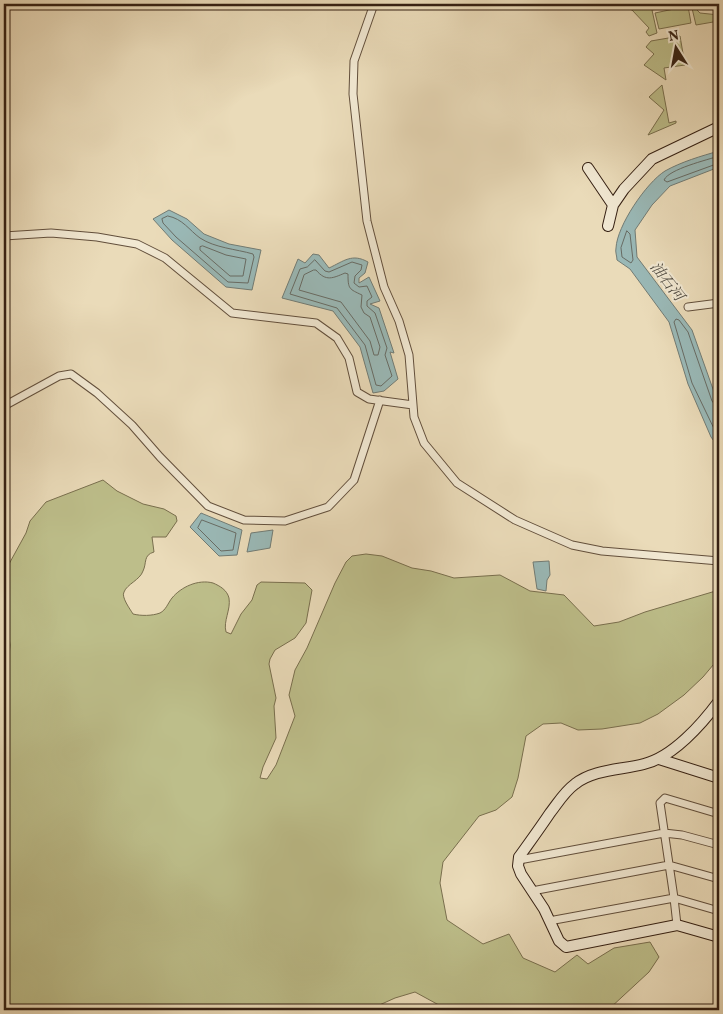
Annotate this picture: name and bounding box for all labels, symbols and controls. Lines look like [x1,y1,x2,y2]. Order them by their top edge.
north arrow [650,22,700,72]
text: N [667,26,681,47]
water label: 油石河 [644,258,690,309]

